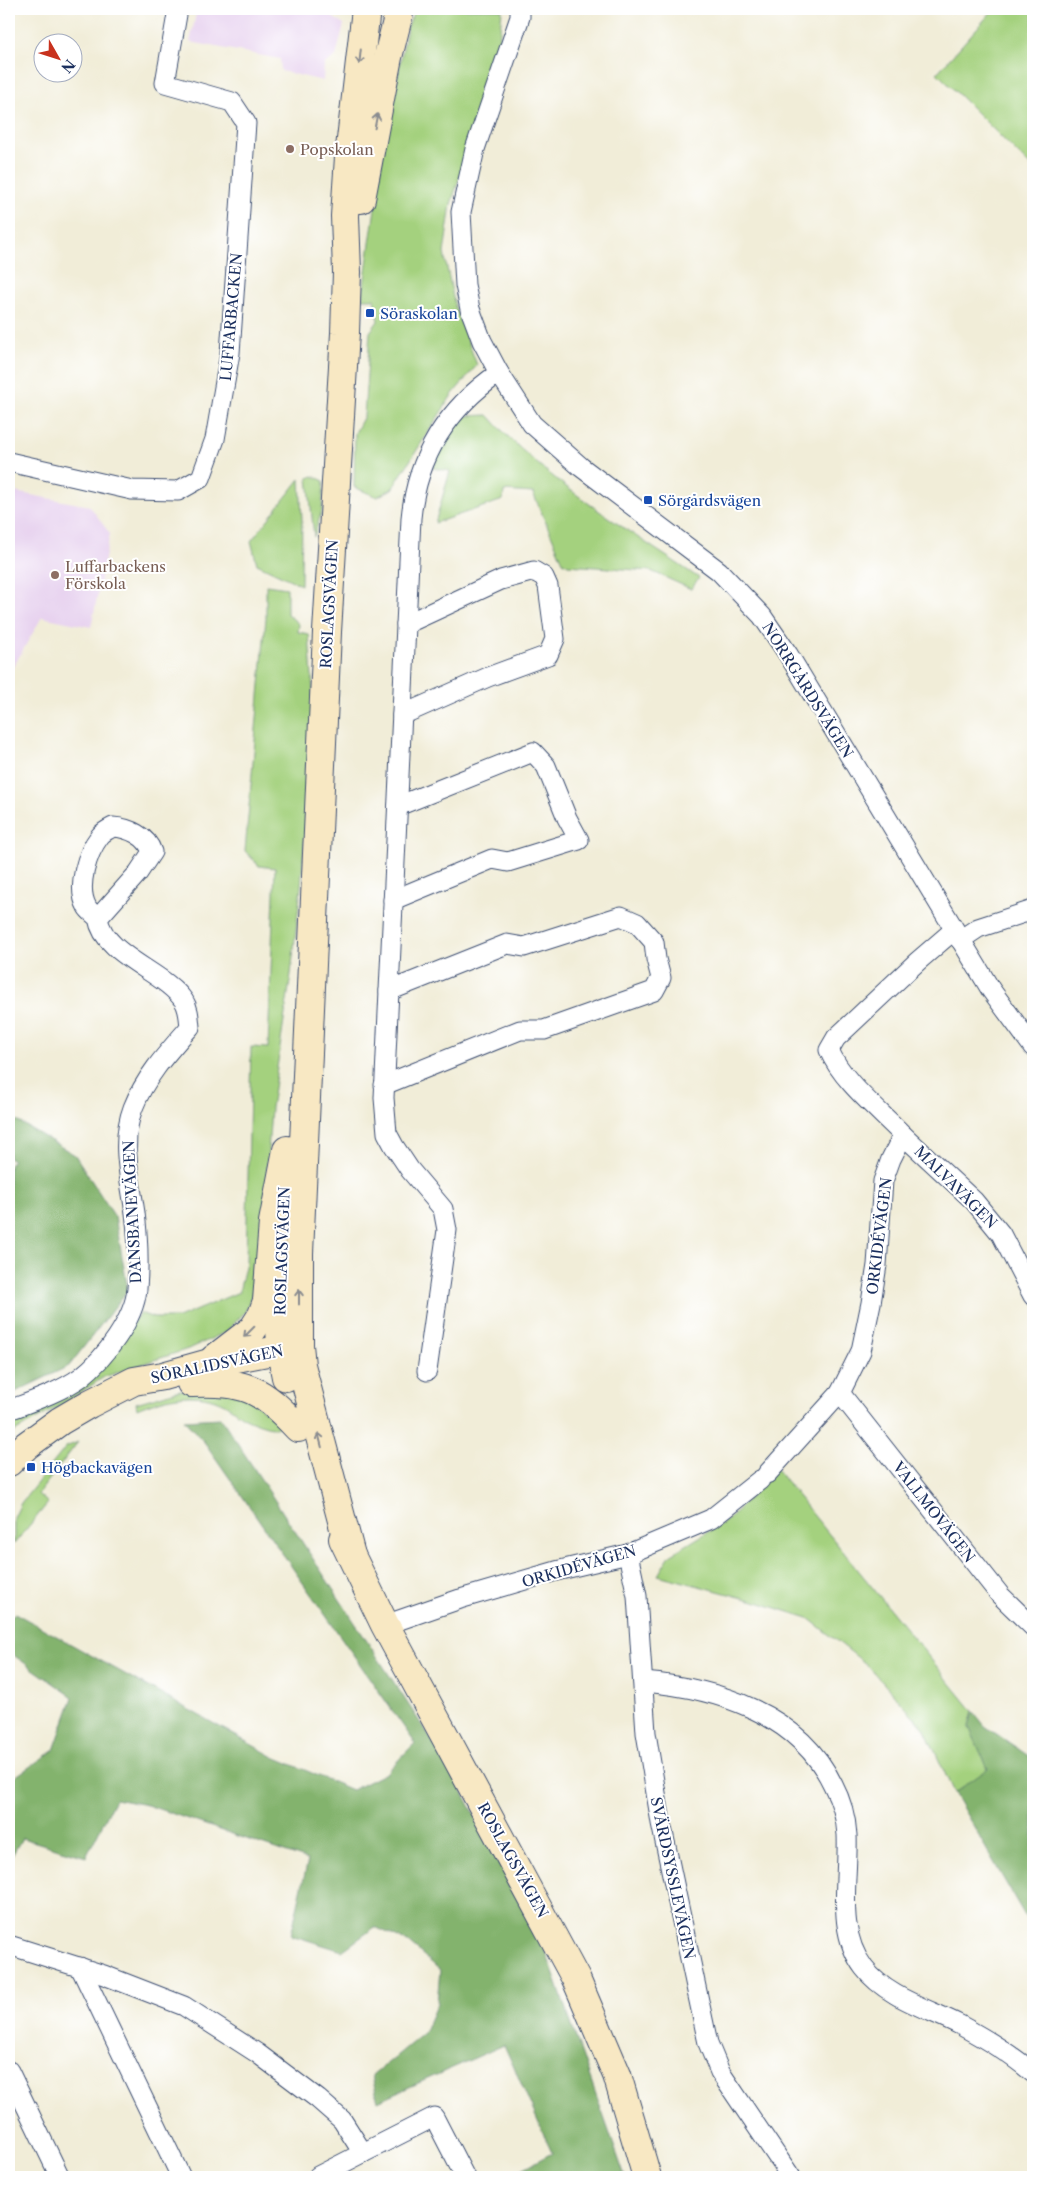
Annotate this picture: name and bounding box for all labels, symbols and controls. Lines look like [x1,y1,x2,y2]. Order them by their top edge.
north arrow [32,32,82,82]
one-way arrow [355,49,365,65]
text: N [57,56,79,77]
one-way arrow [371,113,381,129]
place label: Popskolan [300,140,374,159]
marker: Popskolan [284,143,296,155]
street label: LUFFARBACKEN [216,252,246,382]
place label: Söraskolan [380,304,459,323]
marker: Söraskolan [364,307,376,319]
place label: Sörgårdsvägen [658,491,762,510]
marker: Sörgårdsvägen [642,494,654,506]
street label: ROSLAGSVÄGEN [316,539,342,669]
place label: Luffarbackens Förskola [65,557,166,593]
marker: Luffarbackens Förskola [49,569,61,581]
street label: NORRGÅRDSVÄGEN [758,619,858,761]
street label: DANSBANEVÄGEN [119,1140,145,1284]
street label: MALVAVÄGEN [911,1142,1001,1232]
street label: ORKIDÉVÄGEN [862,1176,896,1296]
street label: ROSLAGSVÄGEN [270,1186,294,1316]
one-way arrow [294,1289,304,1305]
one-way arrow [243,1326,255,1338]
street label: SÖRALIDSVÄGEN [149,1341,285,1387]
one-way arrow [315,1432,324,1448]
street label: VALLMOVÄGEN [888,1457,979,1566]
place label: Högbackavägen [41,1458,153,1477]
marker: Högbackavägen [25,1461,37,1473]
street label: ORKIDÉVÄGEN [520,1541,638,1591]
street label: SVÄRDSYSSLEVÄGEN [647,1795,699,1961]
street label: ROSLAGSVÄGEN [473,1799,553,1921]

